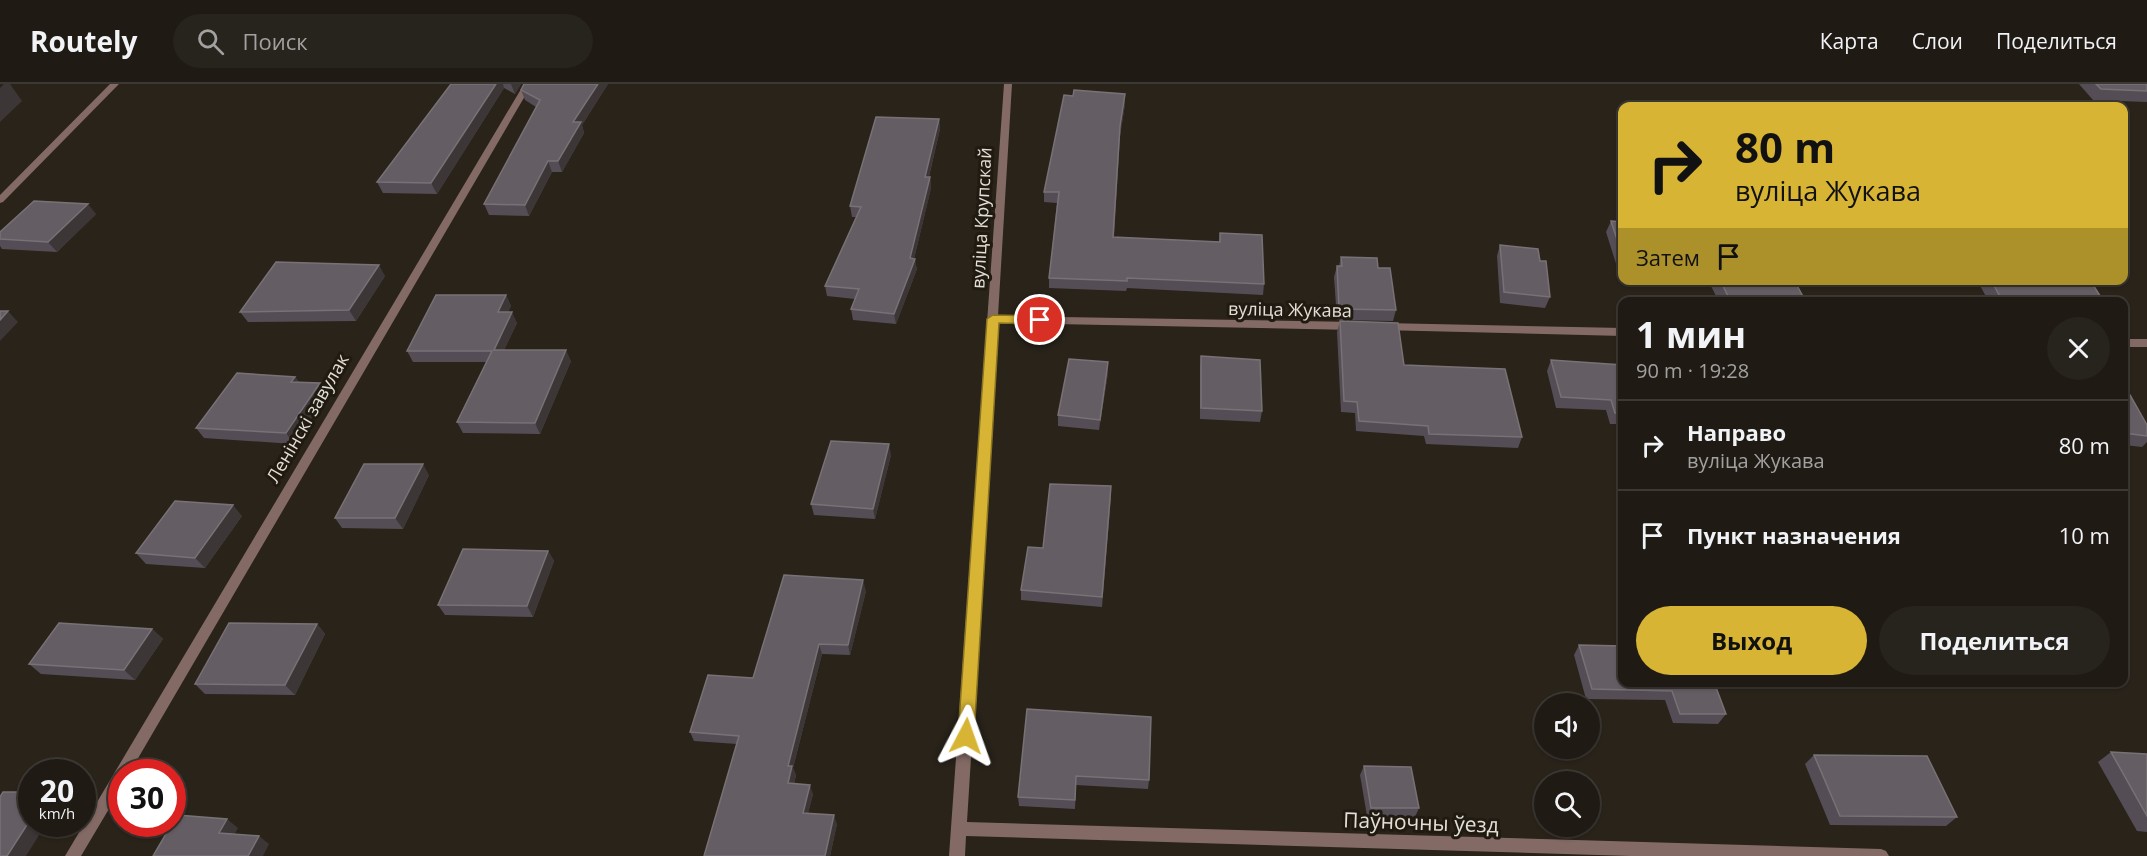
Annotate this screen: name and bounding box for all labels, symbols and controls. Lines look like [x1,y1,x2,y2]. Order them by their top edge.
search box [173,14,593,68]
text: Routely [30,22,137,60]
icon: search [194,25,227,58]
text: Поиск [242,26,308,56]
text: Карта [1820,27,1879,55]
text: Слои [1912,27,1963,55]
text: Поделиться [1996,27,2117,55]
text: 80 m [1735,118,1835,175]
icon: right [1636,126,1714,204]
street label: вуліца Крупскай [965,147,997,289]
text: вуліца Жукава [1735,172,1921,209]
icon: arrive [1712,240,1745,273]
text: Затем [1636,242,1700,272]
pin [1014,294,1065,345]
street label: вуліца Жукава [1228,296,1352,322]
icon: arrive [1023,303,1056,336]
text: 1 мин [1636,310,1746,359]
button: close [2047,317,2110,380]
street label: Ленінскі завулак [260,349,354,487]
text: 90 m · 19:28 [1636,357,1749,384]
text: Направо [1687,417,1786,447]
icon: right [1636,429,1669,462]
text: 80 m [2059,430,2110,460]
text: вуліца Жукава [1687,447,1825,474]
icon: arrive [1636,519,1669,552]
text: Пункт назначения [1687,520,1901,550]
text: 10 m [2059,520,2110,550]
button: Выход [1636,606,1867,675]
button: Поделиться [1879,606,2110,675]
map controls [1534,693,1600,837]
button: sound [1534,693,1600,759]
position arrow [934,704,998,768]
speed limit sign: 30 [108,759,186,837]
text: 20 [40,770,74,811]
button: search [1534,771,1600,837]
text: km/h [39,803,75,823]
street label: Паўночны ўезд [1343,805,1499,839]

